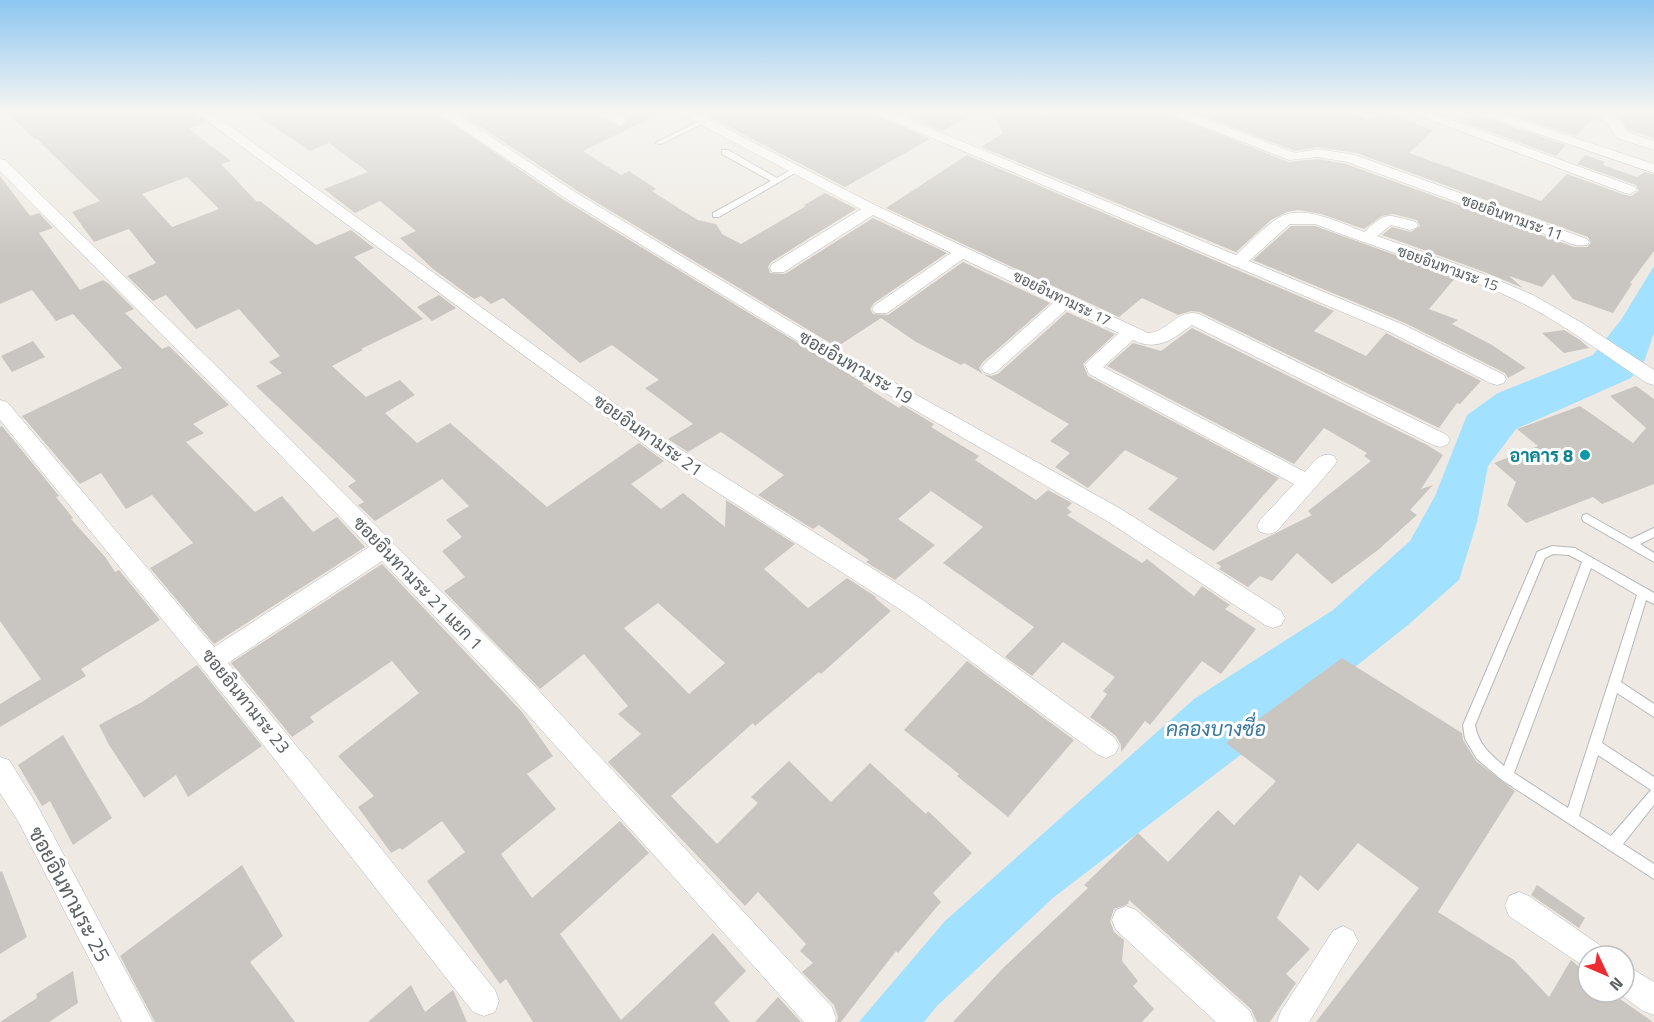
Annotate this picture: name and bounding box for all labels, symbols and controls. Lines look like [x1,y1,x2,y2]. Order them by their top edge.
street label: ซอยอินทามระ 11 [1458,188,1566,246]
street label: ซอยอินทามระ 15 [1394,239,1502,297]
street label: ซอยอินทามระ 17 [1009,264,1115,332]
street label: ซอยอินทามระ 19 [794,323,918,411]
street label: ซอยอินทามระ 21 [588,387,708,483]
place label: อาคาร 8 [1510,442,1573,469]
marker: อาคาร 8 [1578,448,1592,462]
street label: ซอยอินทามระ 21 แยก 1 [347,510,489,656]
street label: ซอยอินทามระ 23 [195,643,297,759]
water label: คลองบางซื่อ [1166,712,1266,744]
street label: ซอยอินทามระ 25 [21,821,119,967]
north arrow [1576,944,1636,1004]
text: N [1604,972,1629,997]

